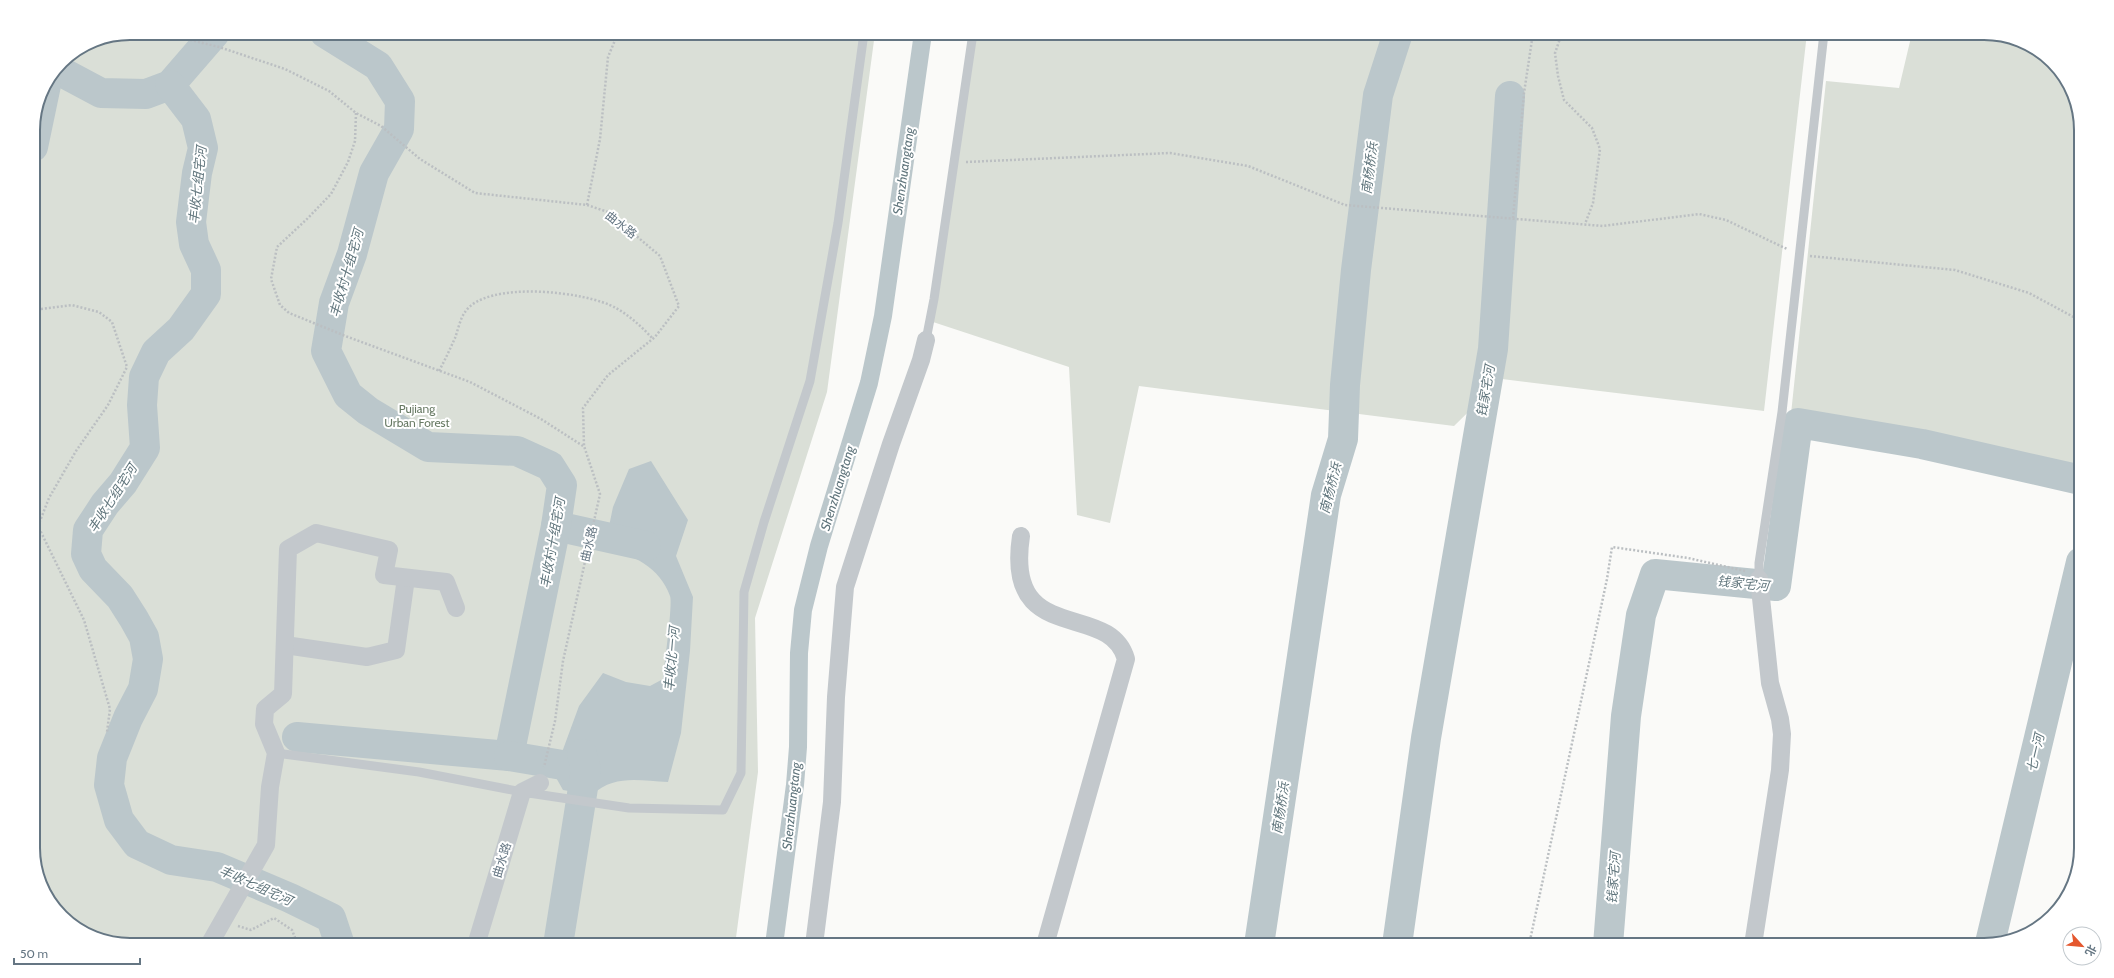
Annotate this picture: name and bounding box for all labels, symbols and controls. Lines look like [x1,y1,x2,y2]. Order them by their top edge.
water label: Shenzhuangtang [889,125,917,216]
water label: 南杨桥浜 [1358,140,1380,195]
water label: 丰收七组宅河 [185,142,209,225]
street label: 曲水路 [603,208,640,242]
water label: 丰收村十组宅河 [326,224,367,319]
water label: 钱家宅河 [1473,361,1498,418]
park label: Pujiang Urban Forest [384,401,450,430]
water label: Shenzhuangtang [816,443,858,532]
water label: 丰收七组宅河 [84,458,142,535]
water label: 南杨桥浜 [1316,460,1344,515]
water label: 丰收村十组宅河 [536,494,568,589]
street label: 曲水路 [577,525,600,563]
water label: 钱家宅河 [1716,572,1773,594]
water label: 丰收北一河 [660,623,682,692]
water label: 七一河 [2023,729,2048,774]
water label: Shenzhuangtang [778,760,804,851]
water label: 南杨桥浜 [1268,780,1292,835]
street label: 曲水路 [489,840,514,879]
water label: 钱家宅河 [1603,849,1623,905]
water label: 丰收七组宅河 [217,862,298,909]
north arrow [2062,926,2102,966]
scale bar [14,940,140,966]
text: 北 [2082,942,2100,959]
text: 50 m [20,946,48,961]

